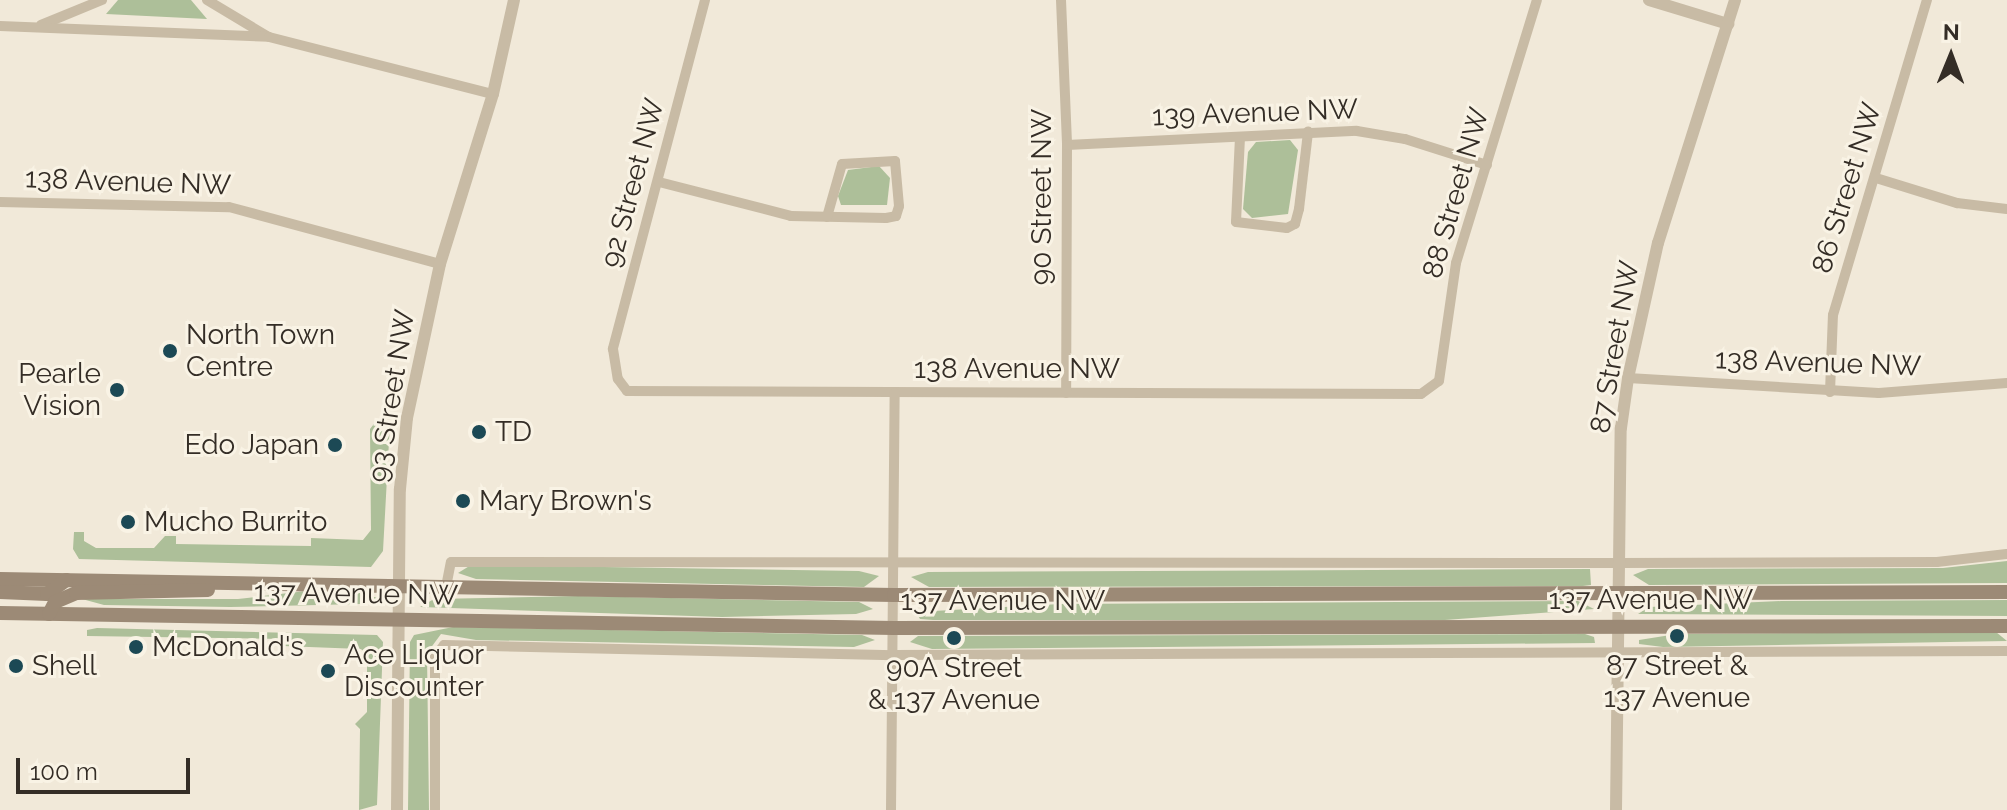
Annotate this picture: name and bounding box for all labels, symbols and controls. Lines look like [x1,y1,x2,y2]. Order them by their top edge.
north arrow [1911,16,1991,96]
text: N [1943,19,1960,45]
street label: 139 Avenue NW [1151,93,1359,133]
street label: 92 Street NW [594,95,672,271]
street label: 86 Street NW [1805,99,1889,277]
street label: 88 Street NW [1416,104,1496,282]
street label: 90 Street NW [1025,109,1059,285]
street label: 138 Avenue NW [24,162,232,202]
street label: 87 Street NW [1583,258,1647,436]
street label: 93 Street NW [362,307,422,485]
place label: North Town Centre [186,318,336,384]
marker: North Town Centre [161,342,179,360]
street label: 138 Avenue NW [1714,343,1922,383]
street label: 138 Avenue NW [914,352,1120,386]
place label: Pearle Vision [18,357,101,423]
marker: Pearle Vision [108,381,126,399]
place label: TD [495,415,532,449]
marker: TD [470,423,488,441]
place label: Edo Japan [184,428,319,462]
marker: Edo Japan [326,436,344,454]
place label: Mary Brown's [479,484,653,518]
marker: Mary Brown's [454,492,472,510]
place label: Mucho Burrito [144,505,328,539]
marker: Mucho Burrito [119,513,137,531]
street label: 137 Avenue NW [253,575,459,613]
street label: 137 Avenue NW [1548,583,1754,617]
street label: 137 Avenue NW [900,584,1106,618]
marker: 87 Street & 137 Avenue [1668,627,1686,645]
marker: 90A Street & 137 Avenue [945,629,963,647]
place label: McDonald's [152,630,304,664]
marker: McDonald's [127,638,145,656]
place label: Ace Liquor Discounter [344,638,484,704]
place label: Shell [32,649,97,683]
place label: 87 Street & 137 Avenue [1603,649,1751,715]
place label: 90A Street & 137 Avenue [868,651,1040,717]
marker: Shell [7,657,25,675]
marker: Ace Liquor Discounter [319,662,337,680]
scale bar [20,742,194,792]
text: 100 m [30,757,98,786]

